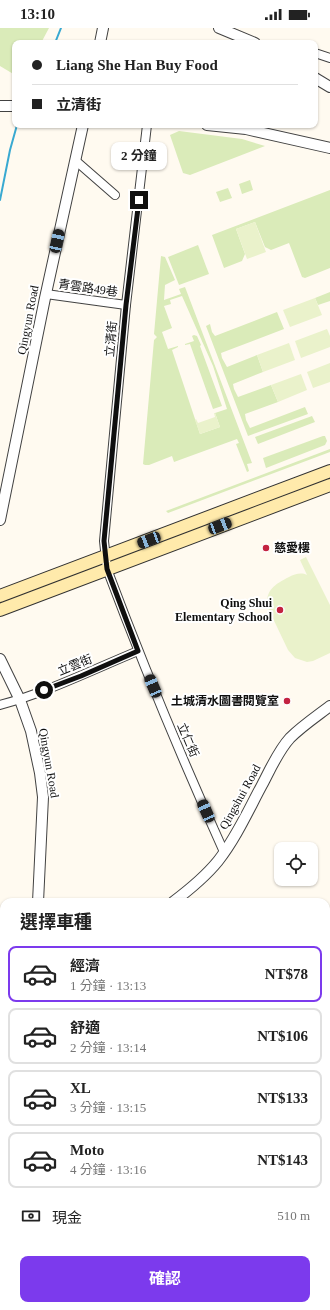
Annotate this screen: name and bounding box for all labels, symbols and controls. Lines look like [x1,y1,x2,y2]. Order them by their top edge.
text: 13:10 [20,6,55,22]
text: Liang She Han Buy Food [56,57,218,73]
text: 立清街 [56,97,101,113]
callout: 2 分鐘 [111,142,167,170]
text: 2 分鐘 [121,148,157,163]
route end [130,191,148,209]
car [49,228,65,254]
street label: 青雲路49巷 [57,277,119,299]
street label: Qingyun Road [14,284,42,356]
street label: 立清街 [102,320,120,358]
car [207,516,233,536]
car [136,530,162,550]
place label: 慈愛樓 [274,541,310,555]
marker: 慈愛樓 [261,543,271,553]
place label: Qing Shui Elementary School [175,596,273,624]
marker: Qing Shui Elementary School [275,605,285,615]
street label: 立雲街 [56,652,94,678]
car [143,673,163,699]
route start [35,681,53,699]
place label: 土城清水圖書閱覽室 [171,694,279,708]
marker: 土城清水圖書閱覽室 [282,696,292,706]
street label: 立仁街 [175,721,201,759]
street label: Qingyun Road [36,727,62,799]
street label: Qingshui Road [216,762,264,832]
car [196,798,216,824]
map controls [274,842,318,886]
button: locate [274,842,318,886]
text: 選擇車種 [20,912,92,932]
icon: car [22,956,58,992]
text: 經濟 [70,958,100,974]
text: NT$78 [265,966,308,982]
text: 1 分鐘 · 13:13 [70,978,146,993]
icon: car [22,1018,58,1054]
text: 舒適 [70,1020,100,1036]
text: NT$106 [257,1028,308,1044]
text: 2 分鐘 · 13:14 [70,1040,146,1055]
icon: car [22,1080,58,1116]
text: XL [70,1080,91,1096]
text: NT$133 [257,1090,308,1106]
text: 3 分鐘 · 13:15 [70,1100,146,1115]
icon: car [22,1142,58,1178]
text: Moto [70,1142,104,1158]
text: NT$143 [257,1152,308,1168]
text: 4 分鐘 · 13:16 [70,1162,146,1177]
icon: cash [20,1205,42,1227]
text: 510 m [277,1208,310,1223]
text: 現金 [52,1210,82,1226]
button: 確認 [20,1256,310,1302]

